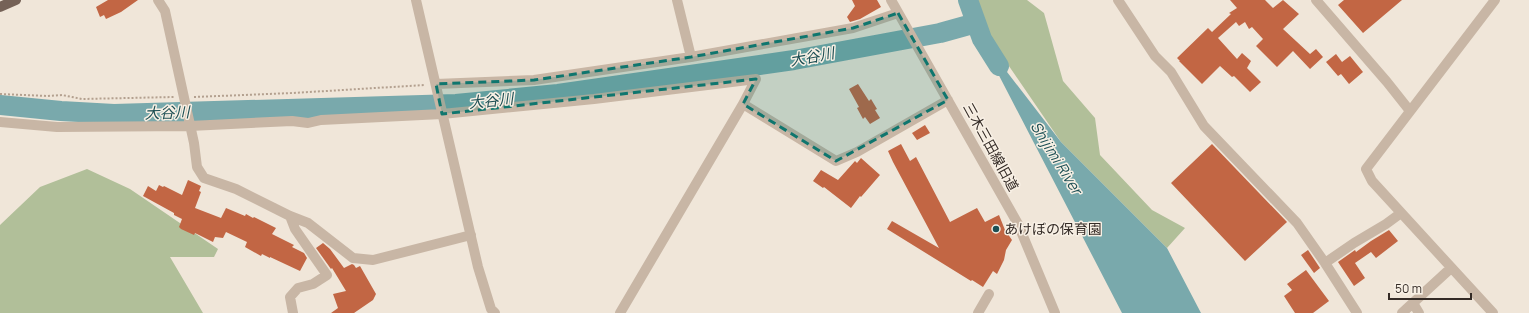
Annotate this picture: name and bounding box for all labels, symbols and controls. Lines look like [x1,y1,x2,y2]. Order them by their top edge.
water label: 大谷川 [788,42,838,71]
water label: 大谷川 [467,88,516,113]
street label: 三木三田線旧道 [959,99,1024,194]
water label: 大谷川 [144,101,192,124]
water label: Shijimi River [1026,117,1089,201]
place label: あけぼの保育園 [1004,219,1102,238]
marker: あけぼの保育園 [991,224,1001,234]
scale bar [1389,275,1471,301]
text: 50 m [1395,280,1422,297]

